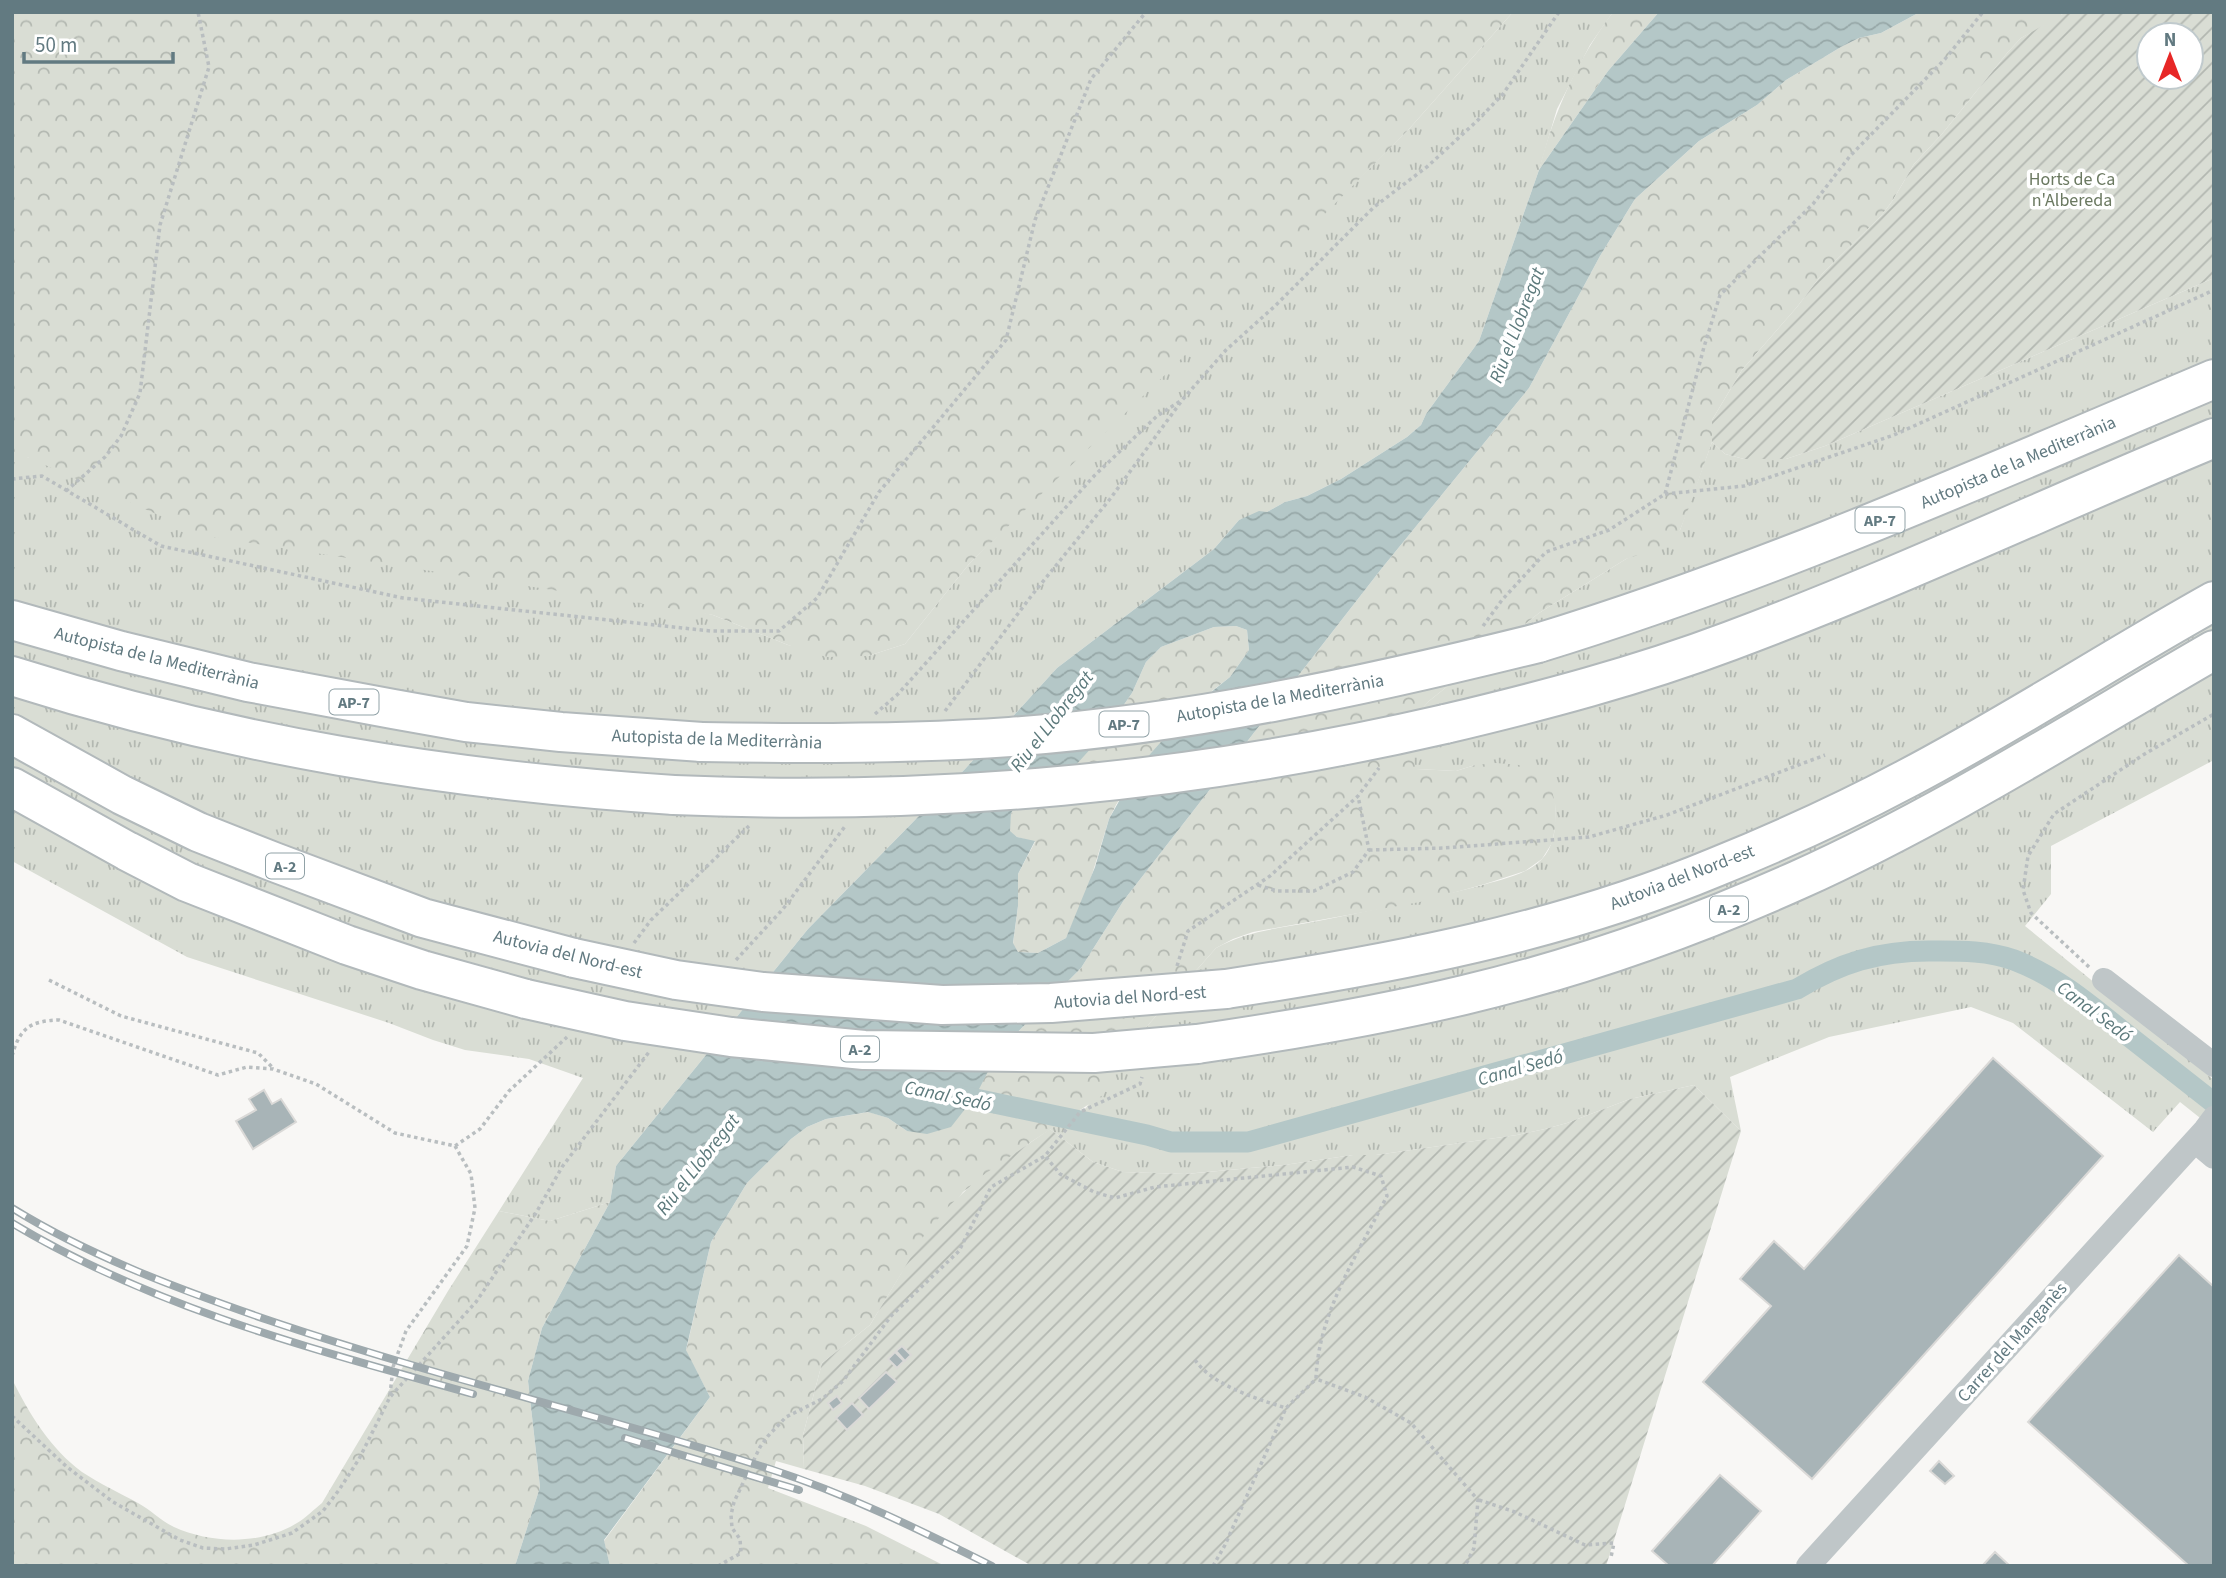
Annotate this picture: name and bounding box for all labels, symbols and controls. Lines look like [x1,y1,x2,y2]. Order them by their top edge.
scale bar [24,21,173,65]
north arrow [2135,21,2205,91]
text: N [2164,27,2176,54]
text: 50 m [35,30,77,60]
park label: Horts de Ca n'Albereda [2029,167,2115,213]
water label: Riu el Llobregat [1483,263,1552,387]
street label: Autopista de la Mediterrània [1916,410,2120,515]
road number: AP-7 [1856,508,1904,533]
street label: Autopista de la Mediterrània [52,621,262,696]
water label: Riu el Llobregat [1004,665,1101,778]
street label: Autopista de la Mediterrània [1174,668,1386,729]
road number: AP-7 [330,690,378,715]
road number: AP-7 [1100,712,1148,736]
street label: Autopista de la Mediterrània [611,723,823,756]
street label: Autovia del Nord-est [1606,838,1758,917]
road number: A-2 [266,853,304,878]
road number: A-2 [1710,897,1748,922]
street label: Autovia del Nord-est [491,924,645,985]
water label: Canal Sedó [2051,975,2138,1050]
street label: Autovia del Nord-est [1053,980,1207,1015]
road number: A-2 [841,1036,879,1062]
water label: Canal Sedó [1474,1043,1567,1094]
water label: Canal Sedó [902,1074,994,1119]
water label: Riu el Llobregat [650,1108,747,1221]
street label: Carrer del Manganès [1952,1277,2073,1408]

